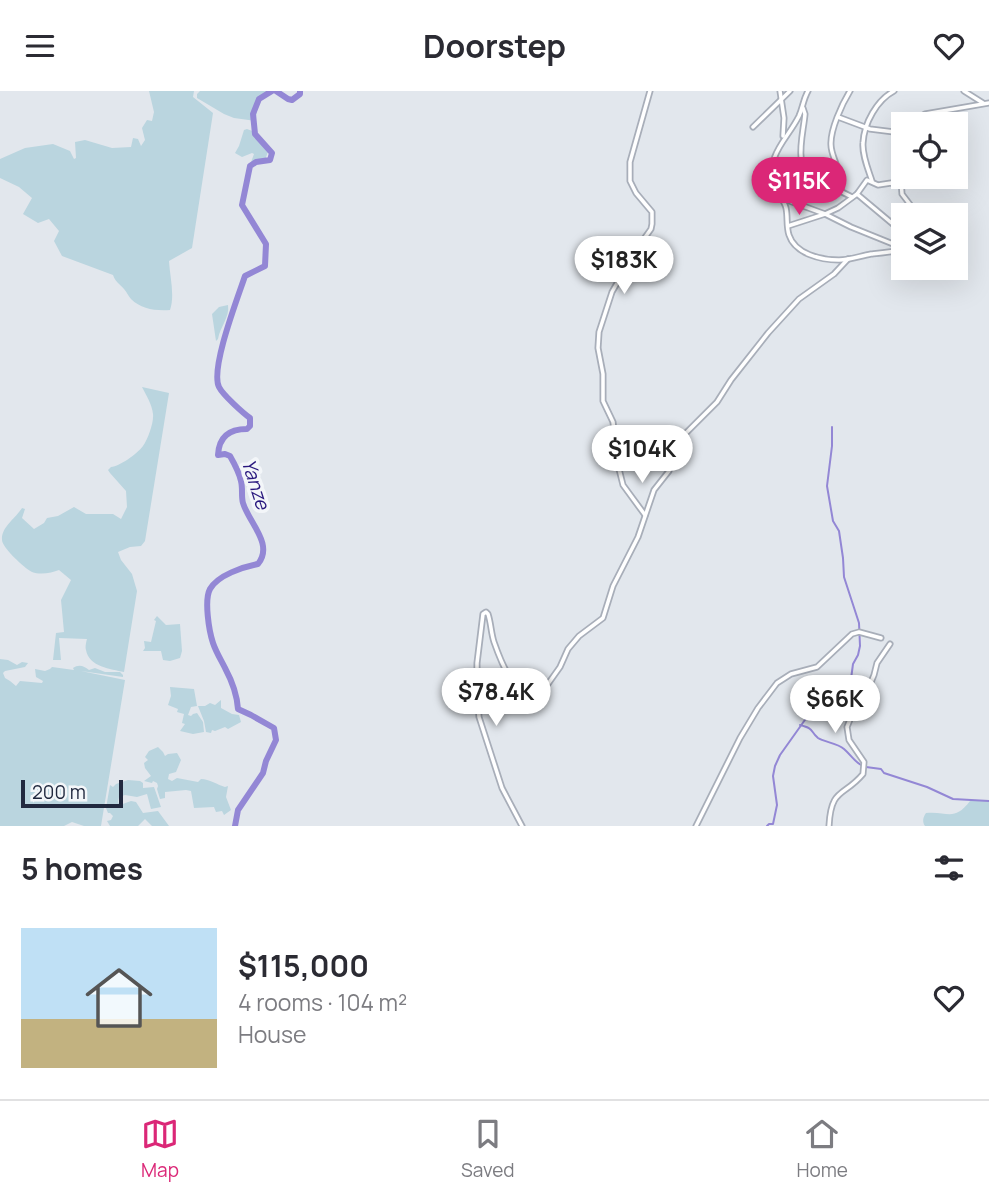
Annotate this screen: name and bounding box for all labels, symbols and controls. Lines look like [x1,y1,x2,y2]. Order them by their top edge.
text: Doorstep [423,24,566,68]
icon: menu [21,27,59,65]
icon: heart [930,27,968,65]
map controls [891,112,968,280]
button: locate [891,112,968,189]
pin: $115K [750,157,848,217]
text: $115K [768,164,830,196]
button: layers [891,203,968,280]
pin: $183K [575,237,673,296]
text: $183K [591,243,657,275]
pin: $104K [593,425,691,485]
text: $104K [608,432,676,464]
water label: Yanze [236,456,277,514]
pin: $78.4K [439,669,553,728]
text: $78.4K [458,675,534,707]
pin: $66K [794,675,876,735]
text: $66K [806,682,864,714]
scale bar [21,777,122,809]
text: 200 m [32,779,86,805]
text: 5 homes [21,848,143,889]
icon: filters [930,849,968,887]
text: $115,000 [238,945,369,986]
icon: home [77,956,161,1040]
icon: heart [930,979,968,1017]
text: 4 rooms · 104 m² [238,986,407,1018]
text: House [238,1018,307,1050]
tab: Map [141,1115,179,1183]
tab: Saved [461,1115,515,1183]
tab: Home [797,1115,848,1183]

